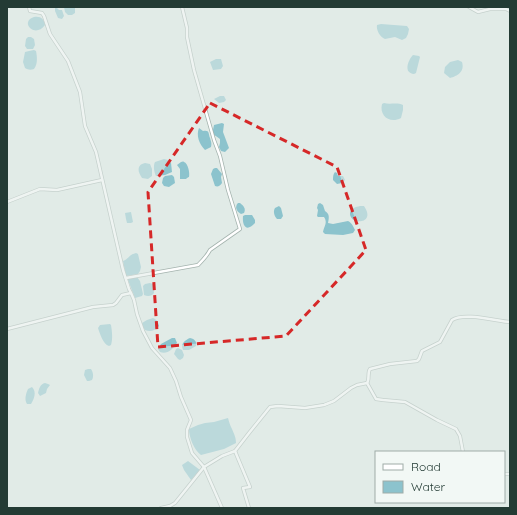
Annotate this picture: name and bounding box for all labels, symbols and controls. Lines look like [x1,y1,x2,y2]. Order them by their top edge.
legend [375,451,505,503]
text: Road [411,459,441,474]
text: Water [411,479,446,494]

